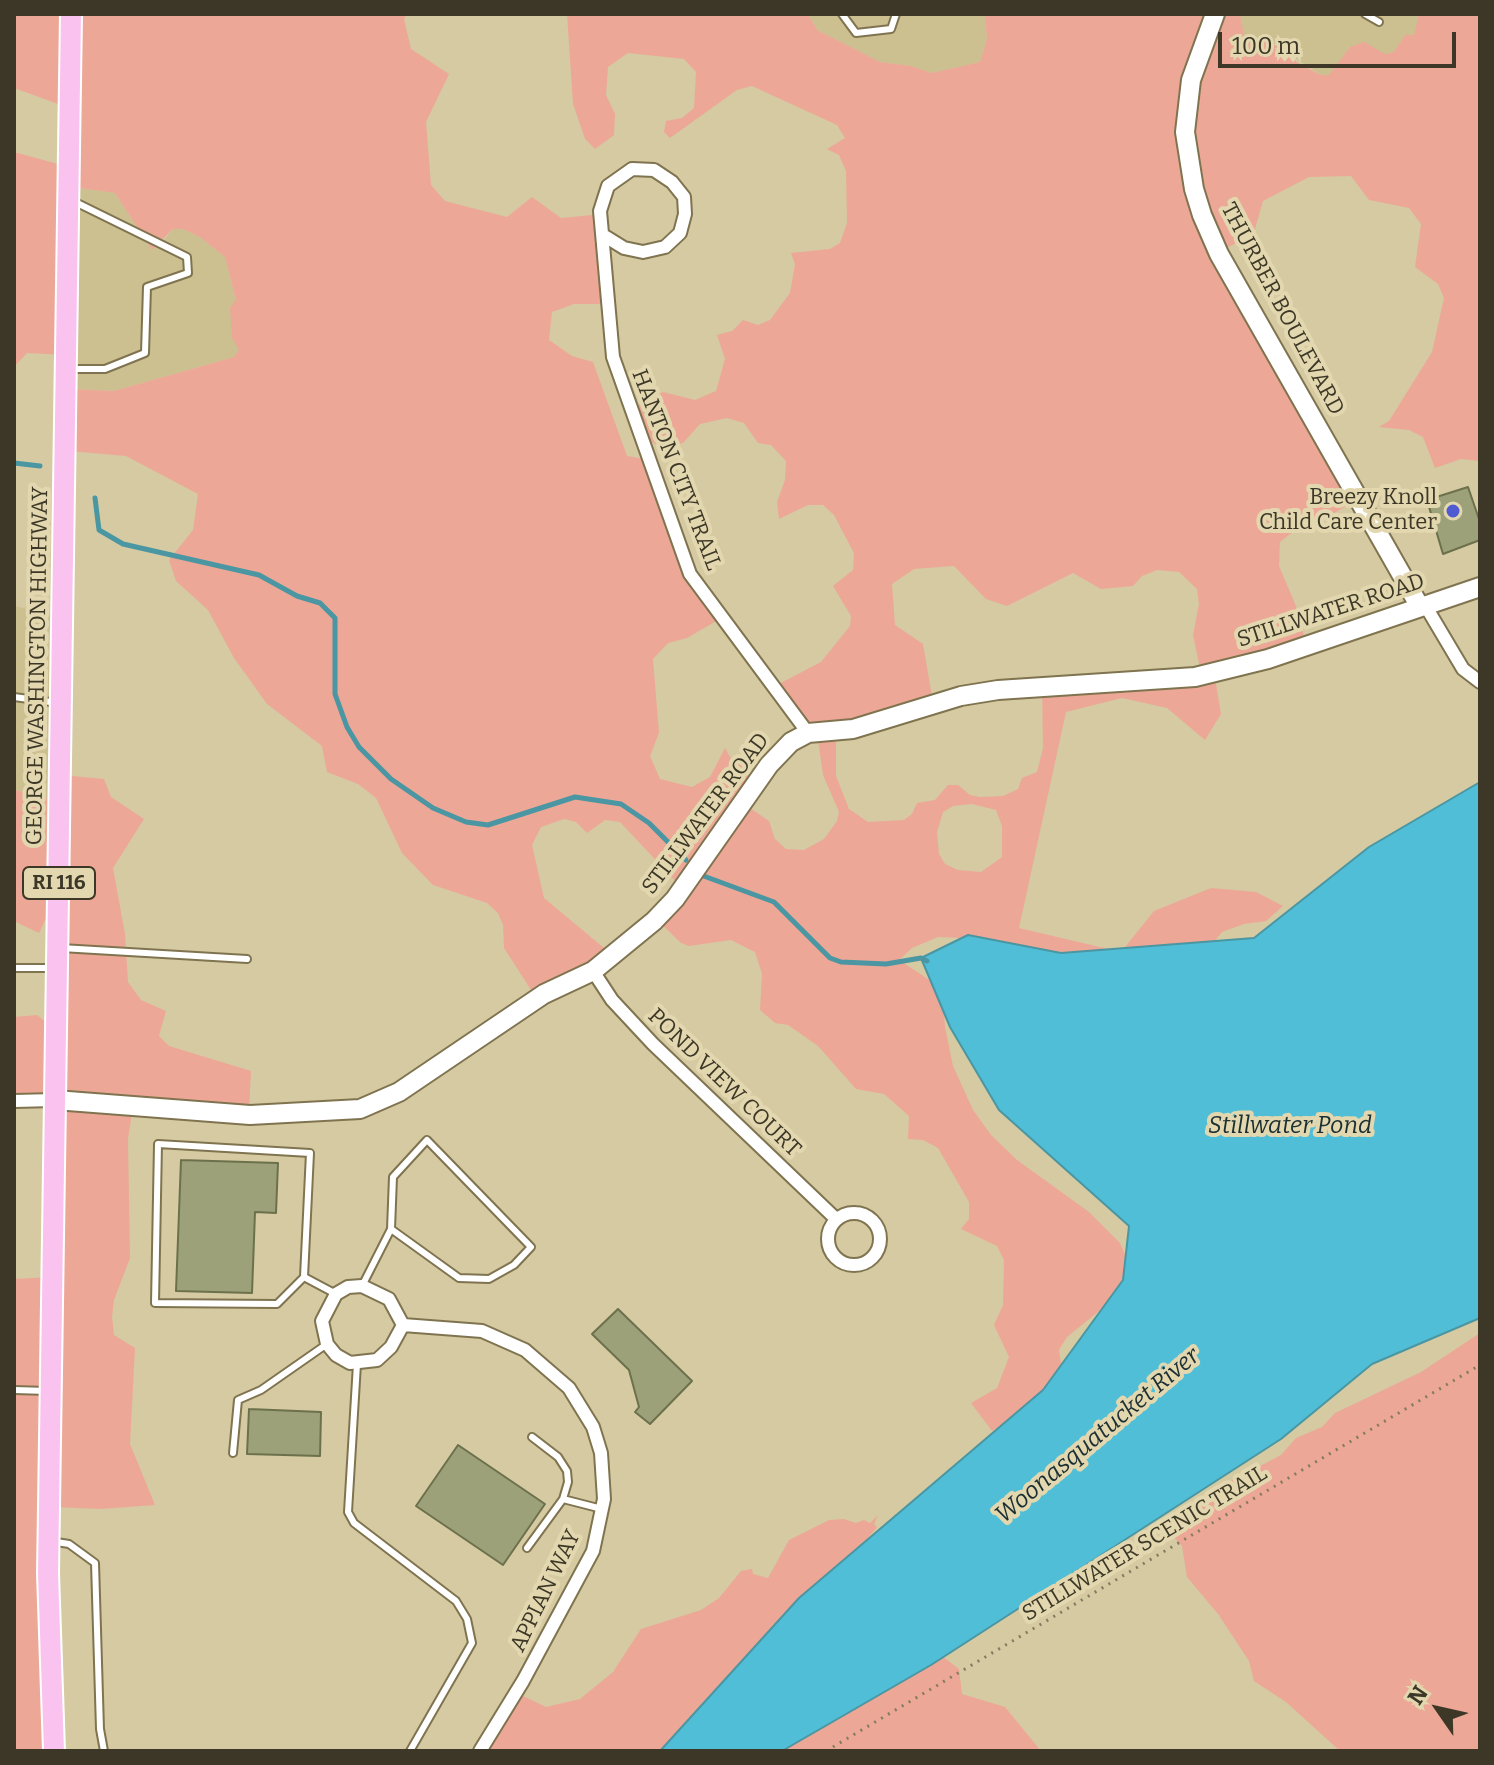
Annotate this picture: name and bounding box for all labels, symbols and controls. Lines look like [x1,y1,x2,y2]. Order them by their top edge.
scale bar [1222,16,1460,66]
text: 100 m [1232,32,1300,60]
street label: THURBER BOULEVARD [1215,198,1349,420]
street label: HANTON CITY TRAIL [626,366,726,574]
place label: Breezy Knoll Child Care Center [1259,485,1437,536]
street label: GEORGE WASHINGTON HIGHWAY [22,486,54,846]
marker: Breezy Knoll Child Care Center [1444,502,1462,520]
street label: STILLWATER ROAD [1234,568,1428,654]
street label: STILLWATER ROAD [637,728,775,900]
road number: RI 116 [23,867,95,899]
street label: POND VIEW COURT [642,1003,806,1163]
water label: Stillwater Pond [1208,1112,1372,1140]
water label: Woonasquatucket River [990,1342,1206,1530]
street label: STILLWATER SCENIC TRAIL [1018,1460,1272,1628]
street label: APPIAN WAY [505,1526,587,1656]
north arrow [1398,1669,1478,1749]
text: N [1402,1681,1434,1710]

